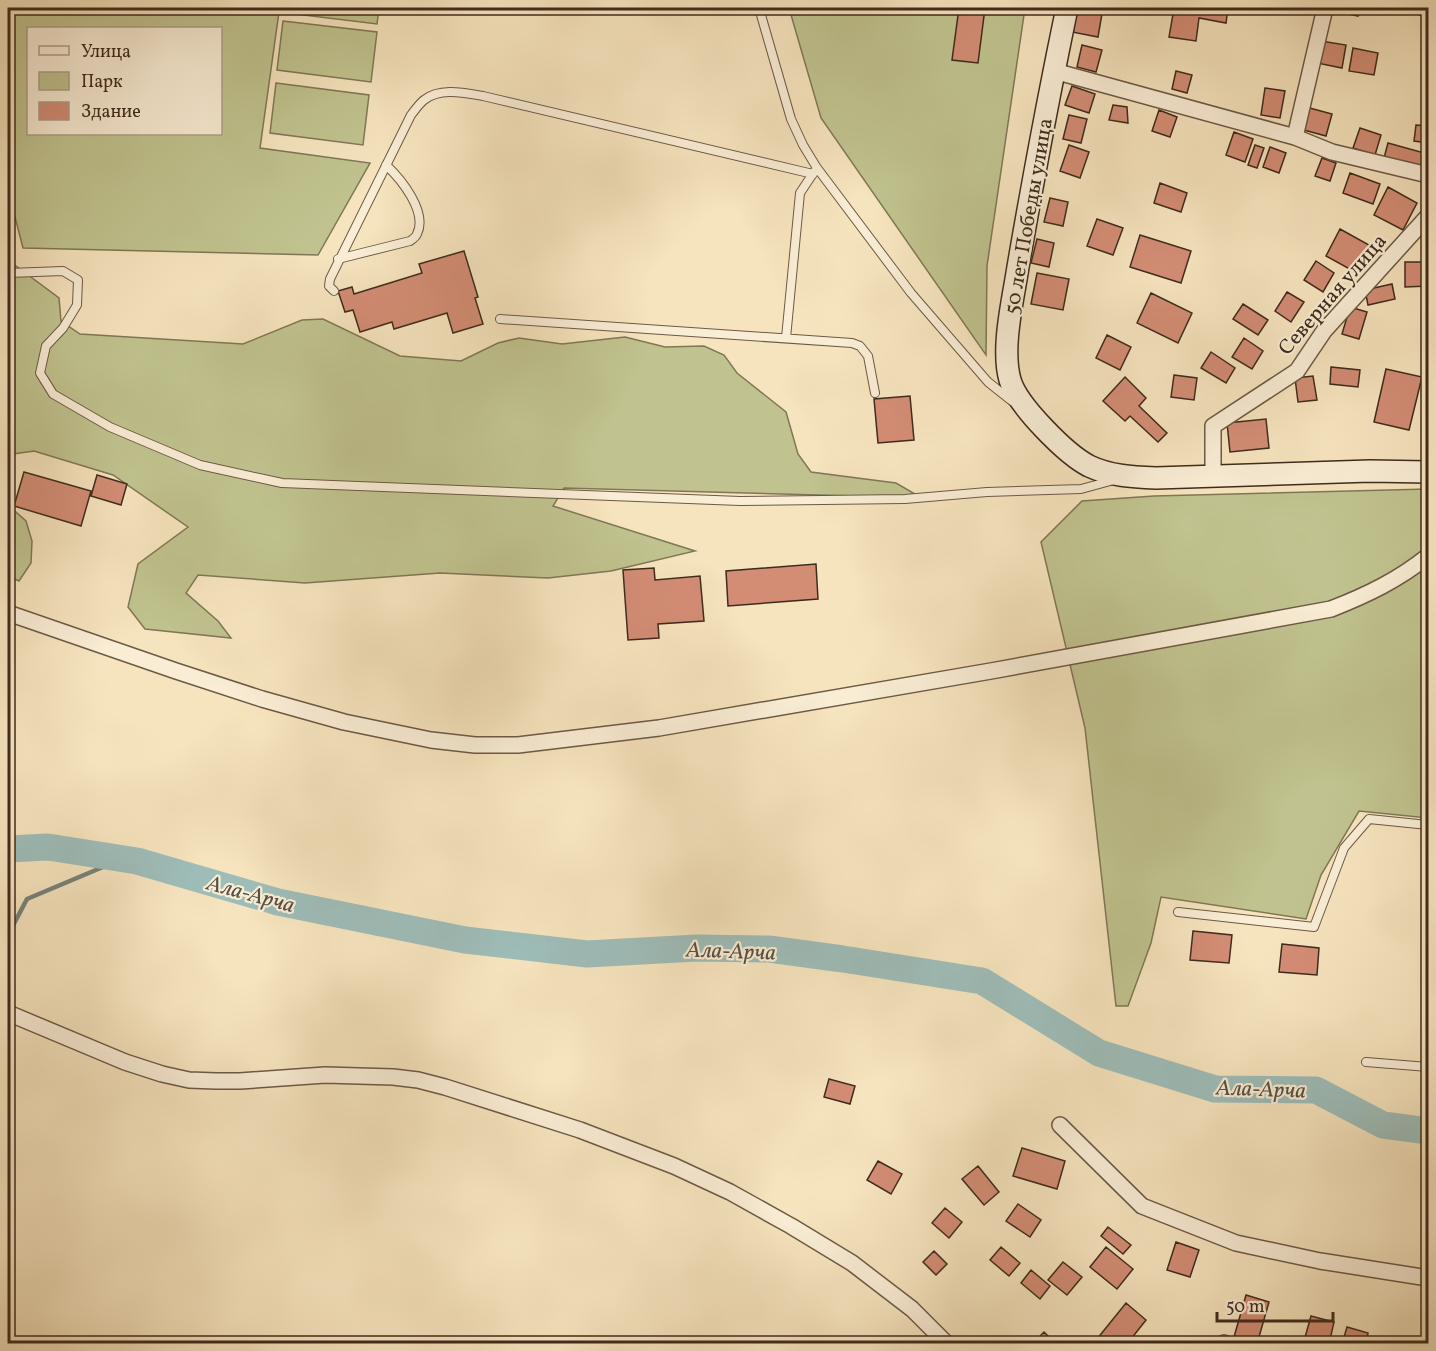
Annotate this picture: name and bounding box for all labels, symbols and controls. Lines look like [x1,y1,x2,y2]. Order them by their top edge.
legend [27,27,222,135]
text: Улица [81,40,131,65]
text: Парк [81,70,123,95]
text: Здание [81,100,141,125]
street label: 50 лет Победы улица [998,116,1061,317]
street label: Северная улица [1272,228,1394,362]
water label: Ала-Арча [202,869,298,922]
water label: Ала-Арча [684,935,776,970]
water label: Ала-Арча [1214,1073,1306,1108]
scale bar [1217,1285,1332,1323]
text: 50 m [1226,1295,1265,1320]

